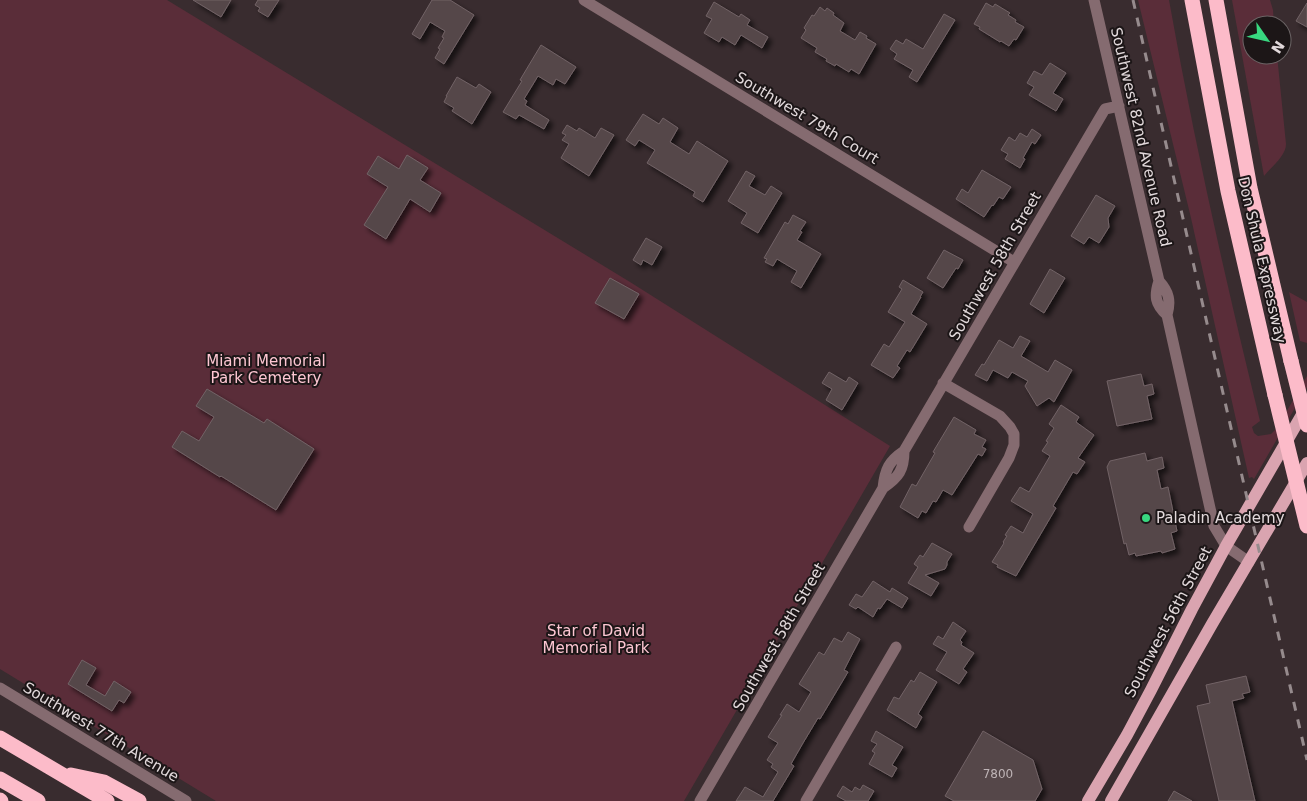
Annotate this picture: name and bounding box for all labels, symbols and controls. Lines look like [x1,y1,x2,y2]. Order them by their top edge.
north arrow [1242,15,1292,65]
street label: Southwest 82nd Avenue Road [1107,26,1175,248]
text: N [1268,38,1288,57]
street label: Southwest 79th Court [732,68,882,168]
street label: Don Shula Expressway [1234,175,1290,345]
street label: Southwest 58th Street [945,188,1045,343]
park label: Miami Memorial Park Cemetery [206,352,326,387]
place label: Paladin Academy [1156,509,1285,527]
marker: Paladin Academy [1140,512,1152,524]
street label: Southwest 56th Street [1121,543,1216,701]
street label: Southwest 58th Street [729,559,829,714]
park label: Star of David Memorial Park [543,622,650,657]
street label: Southwest 77th Avenue [20,678,182,786]
house number: 7800 [983,767,1013,781]

